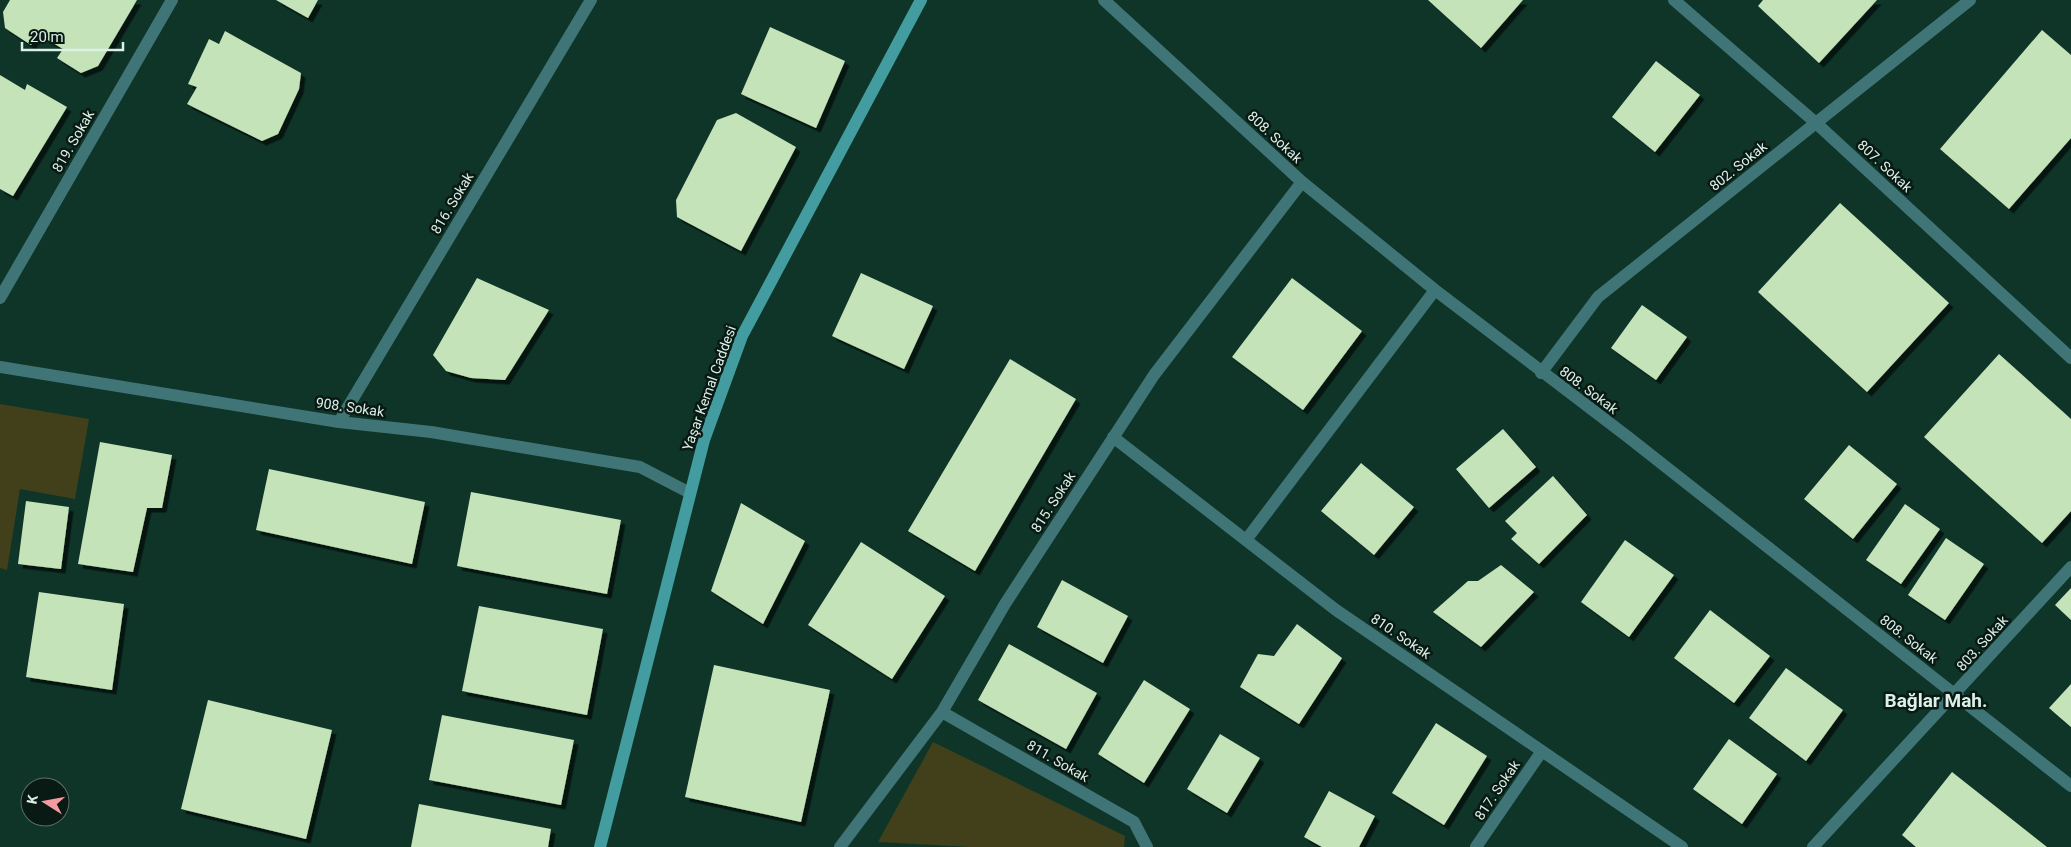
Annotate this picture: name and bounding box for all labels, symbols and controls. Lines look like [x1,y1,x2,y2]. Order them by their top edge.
scale bar [22,20,124,52]
text: 20 m [30,28,64,46]
street label: 819. Sokak [49,106,98,175]
street label: 808. Sokak [1244,108,1306,167]
street label: 807. Sokak [1854,137,1916,196]
street label: 802. Sokak [1706,138,1770,194]
street label: 816. Sokak [427,169,477,237]
street label: Yaşar Kemal Caddesi [679,323,739,453]
street label: 808. Sokak [1557,363,1622,418]
street label: 908. Sokak [315,394,386,420]
street label: 815. Sokak [1028,468,1079,535]
street label: 810. Sokak [1368,610,1435,662]
street label: 808. Sokak [1877,611,1942,667]
street label: 803. Sokak [1953,611,2012,674]
district label: Bağlar Mah. [1885,689,1987,712]
street label: 811. Sokak [1024,737,1093,786]
street label: 817. Sokak [1471,756,1523,823]
north arrow [20,777,70,827]
text: K [24,794,41,805]

